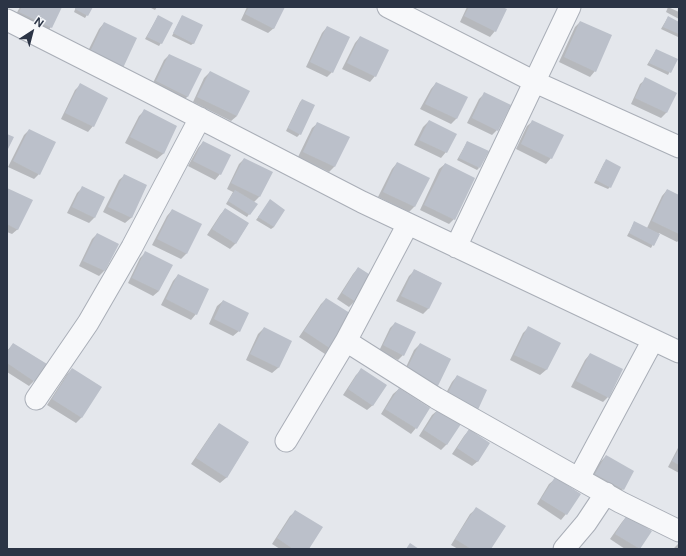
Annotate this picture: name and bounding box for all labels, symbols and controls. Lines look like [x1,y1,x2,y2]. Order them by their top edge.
north arrow [12,12,52,52]
text: N [32,15,46,30]

